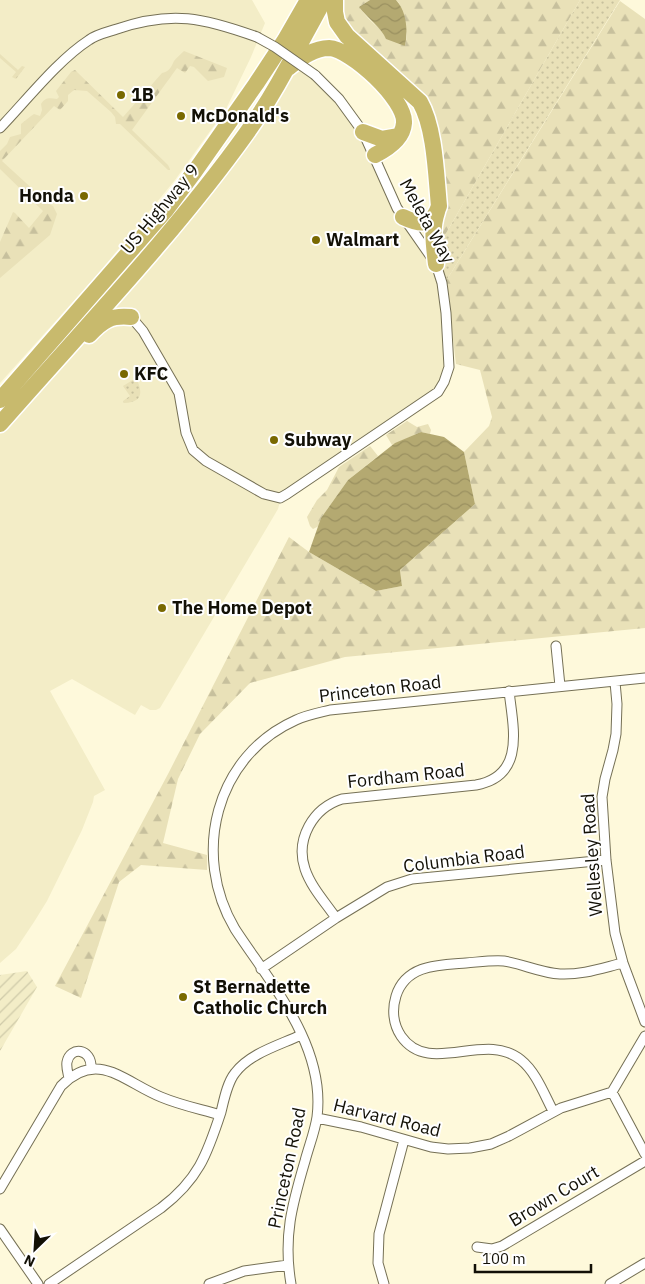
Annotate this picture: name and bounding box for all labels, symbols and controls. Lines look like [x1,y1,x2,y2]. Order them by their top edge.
place label: 1B [131,83,154,106]
marker: 1B [115,89,127,101]
place label: McDonald's [191,104,289,127]
marker: McDonald's [175,110,187,122]
street label: US Highway 9 [115,159,204,259]
street label: Meleta Way [395,174,460,267]
place label: Honda [19,184,74,207]
marker: Honda [78,190,90,202]
place label: Walmart [326,228,399,251]
marker: Walmart [310,234,322,246]
place label: KFC [134,362,169,385]
marker: KFC [118,368,130,380]
place label: Subway [284,428,352,451]
marker: Subway [268,434,280,446]
place label: The Home Depot [172,596,312,619]
marker: The Home Depot [156,602,168,614]
street label: Princeton Road [317,670,442,707]
street label: Fordham Road [346,758,466,793]
street label: Wellesley Road [576,793,607,917]
street label: Columbia Road [402,840,526,877]
place label: St Bernadette Catholic Church [193,975,327,1019]
marker: St Bernadette Catholic Church [177,991,189,1003]
street label: Harvard Road [331,1093,443,1142]
street label: Princeton Road [262,1105,311,1230]
street label: Brown Court [505,1160,603,1231]
north arrow [10,1224,60,1274]
scale bar [475,1242,591,1274]
text: 100 m [482,1249,526,1268]
text: N [21,1250,38,1271]

